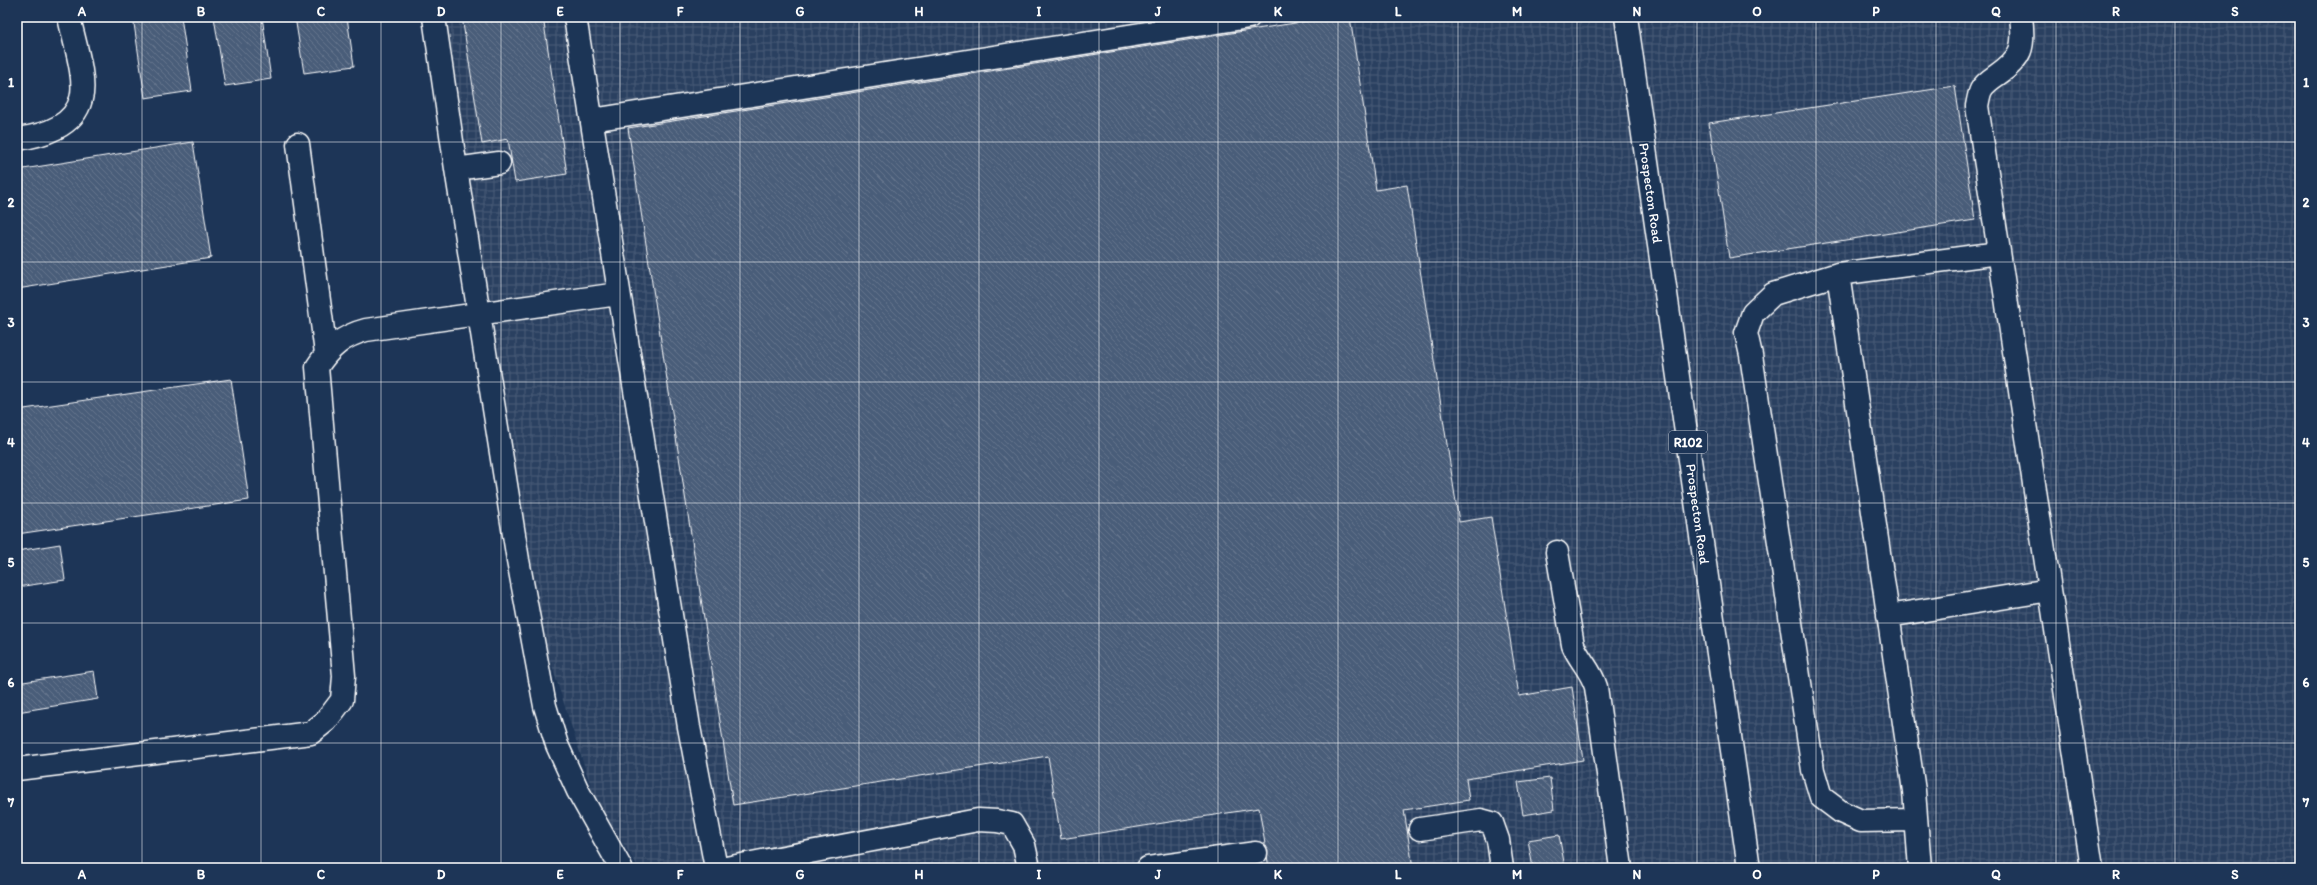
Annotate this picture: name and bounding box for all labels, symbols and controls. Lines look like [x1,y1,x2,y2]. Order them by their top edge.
text: A [77,4,87,19]
text: B [197,4,206,19]
text: C [317,4,326,19]
text: D [437,4,446,19]
text: E [556,4,564,19]
text: F [677,4,684,19]
text: G [796,4,805,19]
text: H [915,4,924,19]
text: I [1037,4,1042,19]
text: J [1154,4,1162,19]
text: K [1274,4,1283,19]
text: L [1395,4,1402,19]
text: M [1512,4,1522,19]
text: N [1633,4,1642,19]
text: O [1752,4,1762,19]
text: P [1872,4,1880,19]
text: Q [1991,4,2001,19]
text: R [2112,4,2120,19]
text: S [2231,4,2239,19]
text: 1 [8,75,14,90]
text: 1 [2303,75,2309,90]
street label: Prospecton Road [1635,142,1666,245]
text: 2 [8,195,15,210]
text: 2 [2303,195,2310,210]
text: 3 [7,315,15,330]
text: 3 [2302,315,2310,330]
road number: R102 [1669,431,1707,453]
text: 4 [7,435,15,450]
text: 4 [2302,435,2310,450]
street label: Prospecton Road [1682,463,1713,566]
text: 5 [8,555,15,570]
text: 5 [2303,555,2310,570]
text: 6 [8,675,15,690]
text: 6 [2303,675,2310,690]
text: 7 [7,795,15,810]
text: 7 [2302,795,2310,810]
text: A [77,867,87,882]
text: B [197,867,206,882]
text: C [317,867,326,882]
text: D [437,867,446,882]
text: E [556,867,564,882]
text: F [677,867,684,882]
text: G [796,867,805,882]
text: H [915,867,924,882]
text: I [1037,867,1042,882]
text: J [1154,867,1162,882]
text: K [1274,867,1283,882]
text: L [1395,867,1402,882]
text: M [1512,867,1522,882]
text: N [1633,867,1642,882]
text: O [1752,867,1762,882]
text: P [1872,867,1880,882]
text: Q [1991,867,2001,882]
text: R [2112,867,2120,882]
text: S [2231,867,2239,882]

